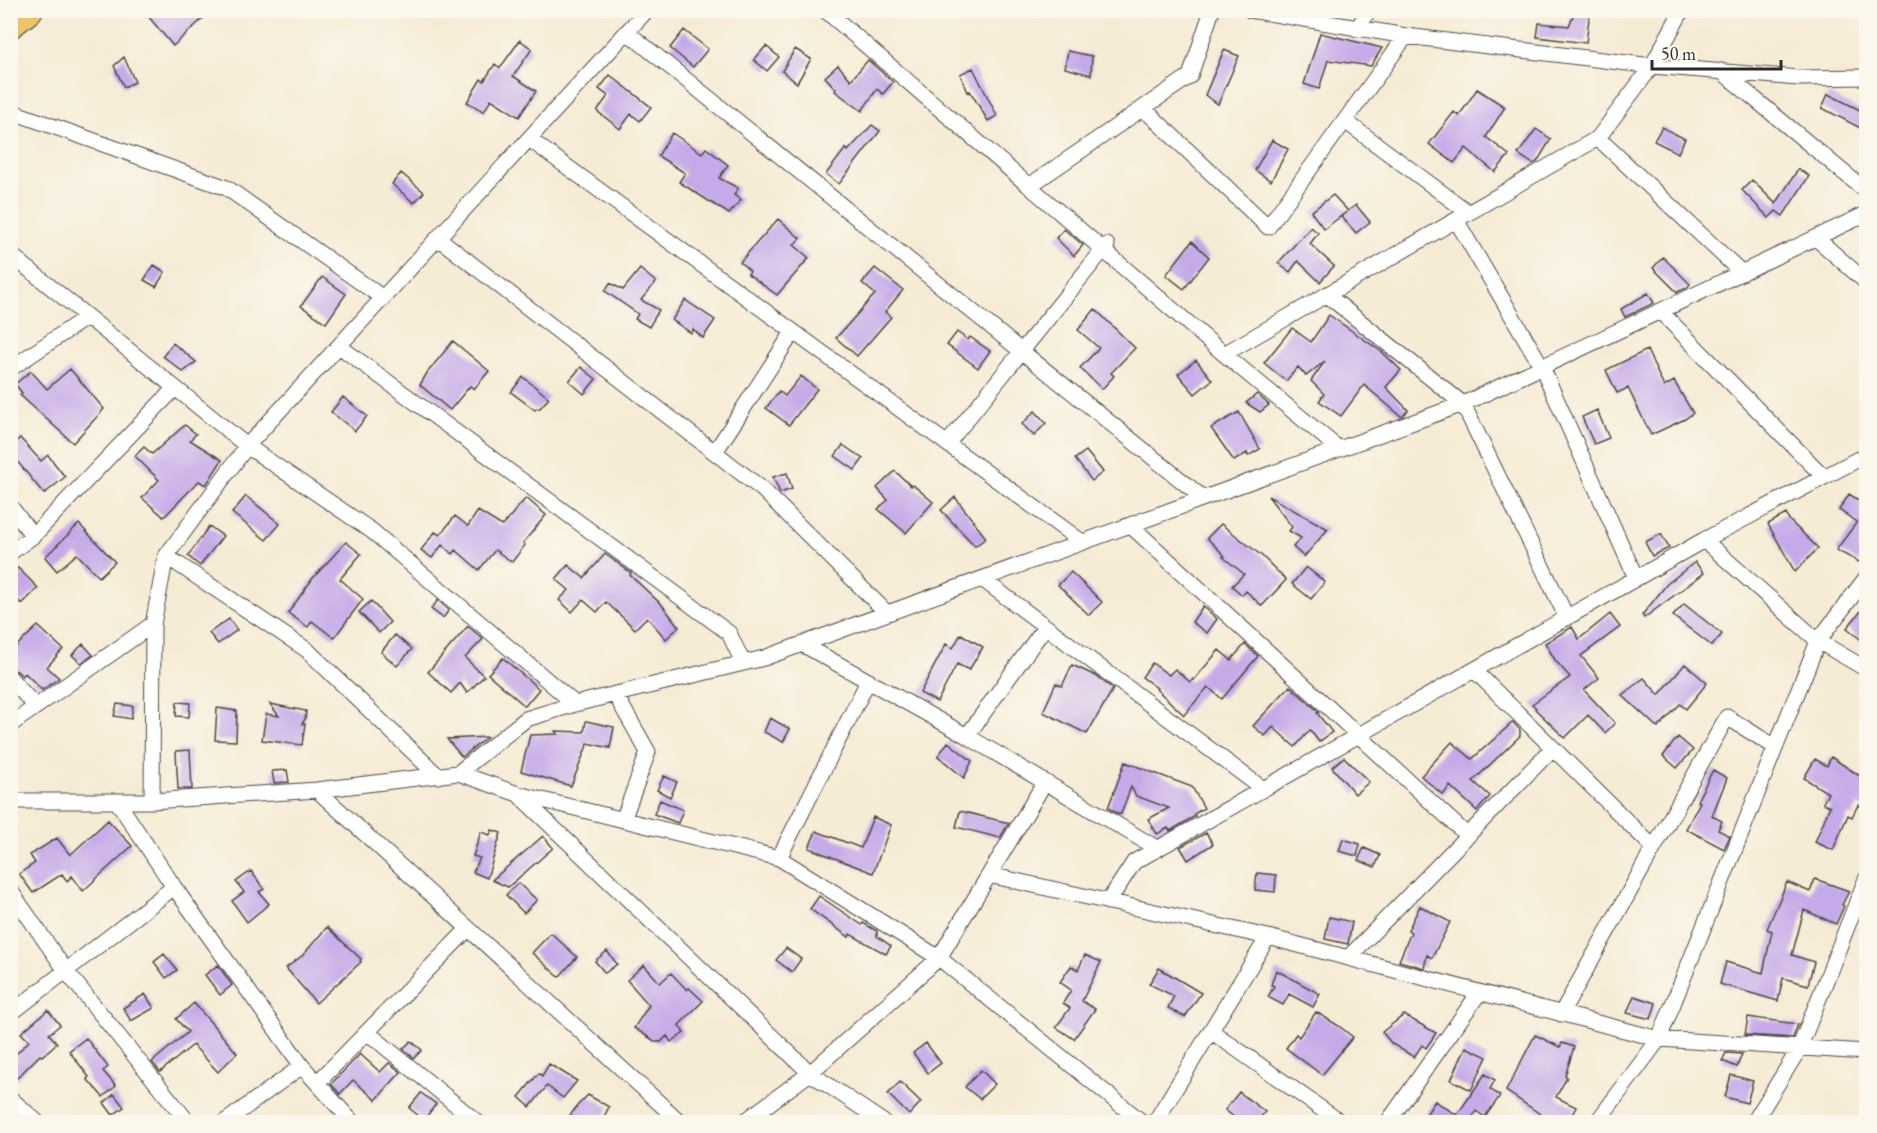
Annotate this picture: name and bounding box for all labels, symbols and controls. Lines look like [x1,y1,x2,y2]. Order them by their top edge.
scale bar [1652,33,1781,71]
text: 50 m [1661,42,1696,65]

